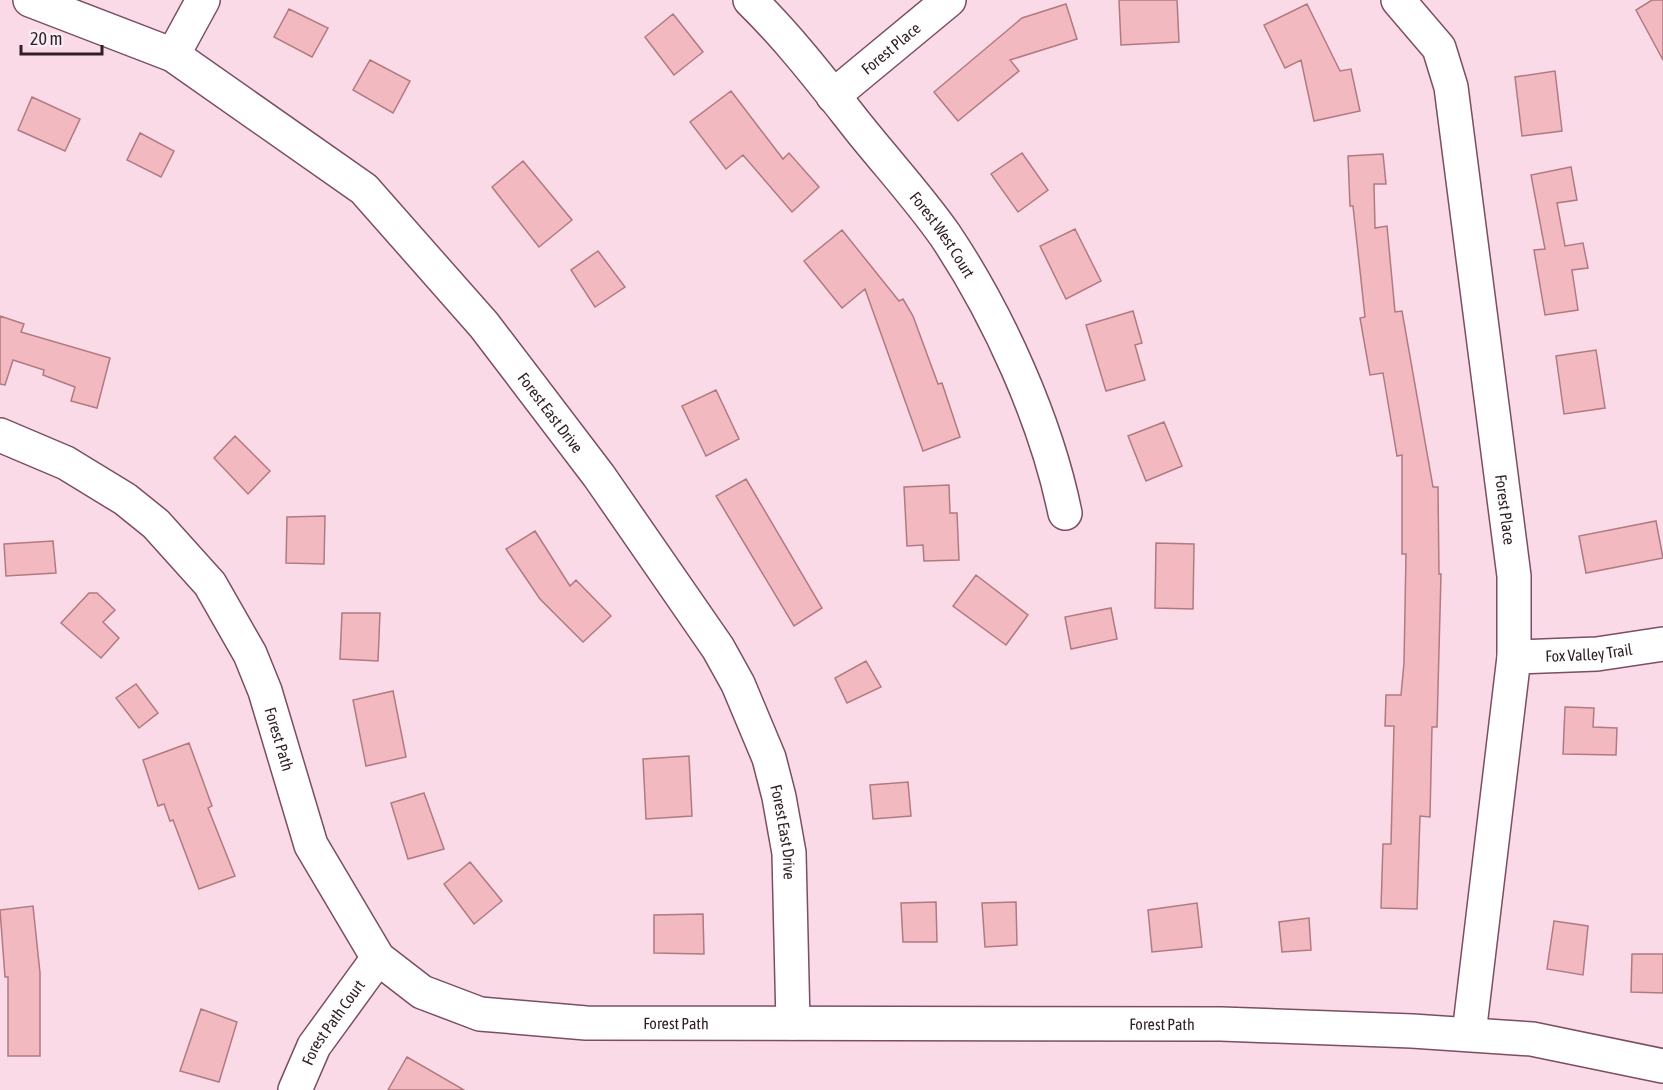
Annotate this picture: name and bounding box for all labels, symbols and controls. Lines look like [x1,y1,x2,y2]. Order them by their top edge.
scale bar [21,18,102,56]
street label: Forest Place [858,19,924,78]
text: 20 m [30,28,62,49]
street label: Forest West Court [907,188,979,281]
street label: Forest East Drive [514,369,587,456]
street label: Forest Place [1492,473,1519,546]
street label: Fox Valley Trail [1545,640,1634,665]
street label: Forest Path [261,705,297,773]
street label: Forest East Drive [767,783,799,880]
street label: Forest Path Court [298,976,368,1068]
street label: Forest Path [643,1014,709,1032]
street label: Forest Path [1129,1015,1195,1033]

